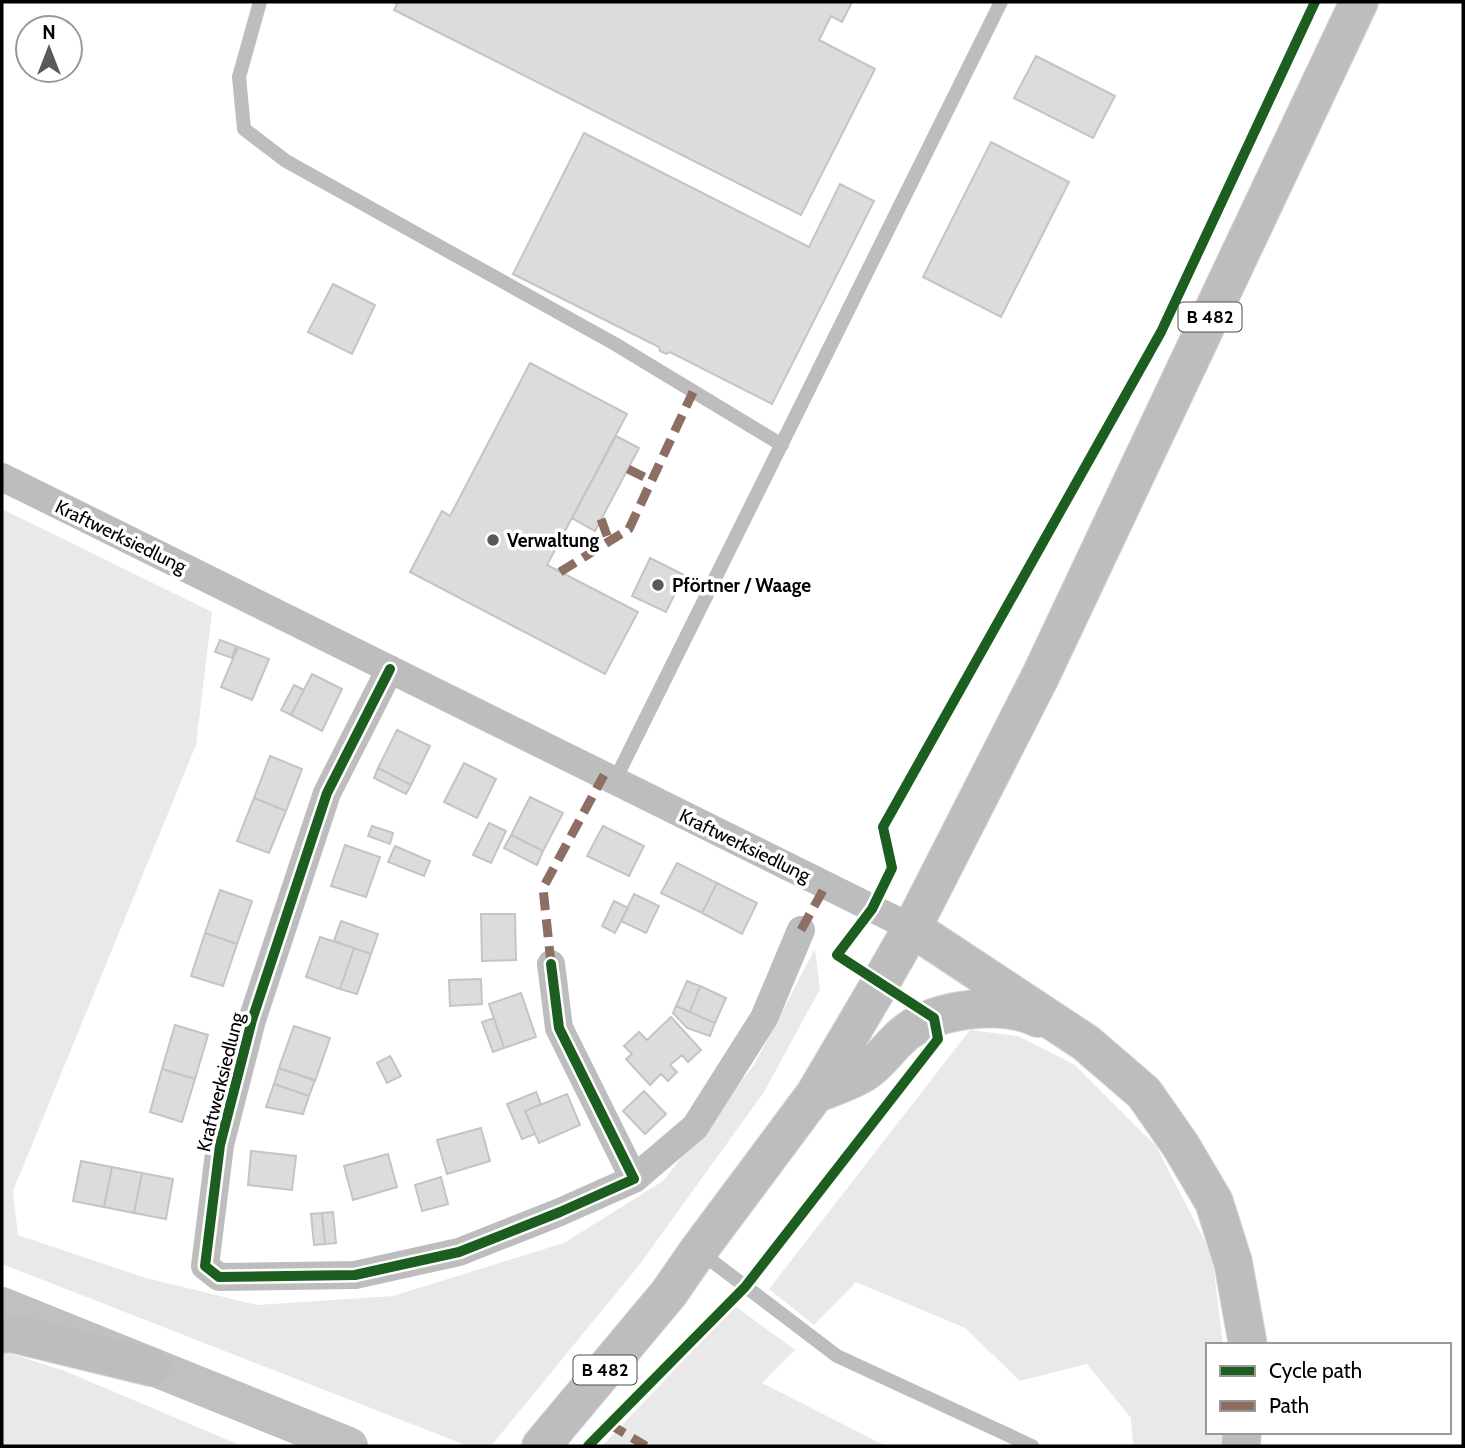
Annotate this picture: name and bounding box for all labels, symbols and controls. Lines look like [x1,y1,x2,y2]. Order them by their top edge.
north arrow [14,14,84,84]
text: N [42,21,56,44]
road number: B 482 [1178,302,1242,332]
street label: Kraftwerksiedlung [51,495,191,578]
place label: Verwaltung [507,529,599,552]
marker: Verwaltung [485,532,501,548]
place label: Pförtner / Waage [672,574,811,597]
marker: Pförtner / Waage [650,577,666,593]
street label: Kraftwerksiedlung [675,804,815,887]
street label: Kraftwerksiedlung [192,1009,249,1154]
legend [1206,1343,1451,1434]
road number: B 482 [574,1356,636,1385]
text: Cycle path [1269,1358,1362,1383]
text: Path [1269,1393,1309,1418]

